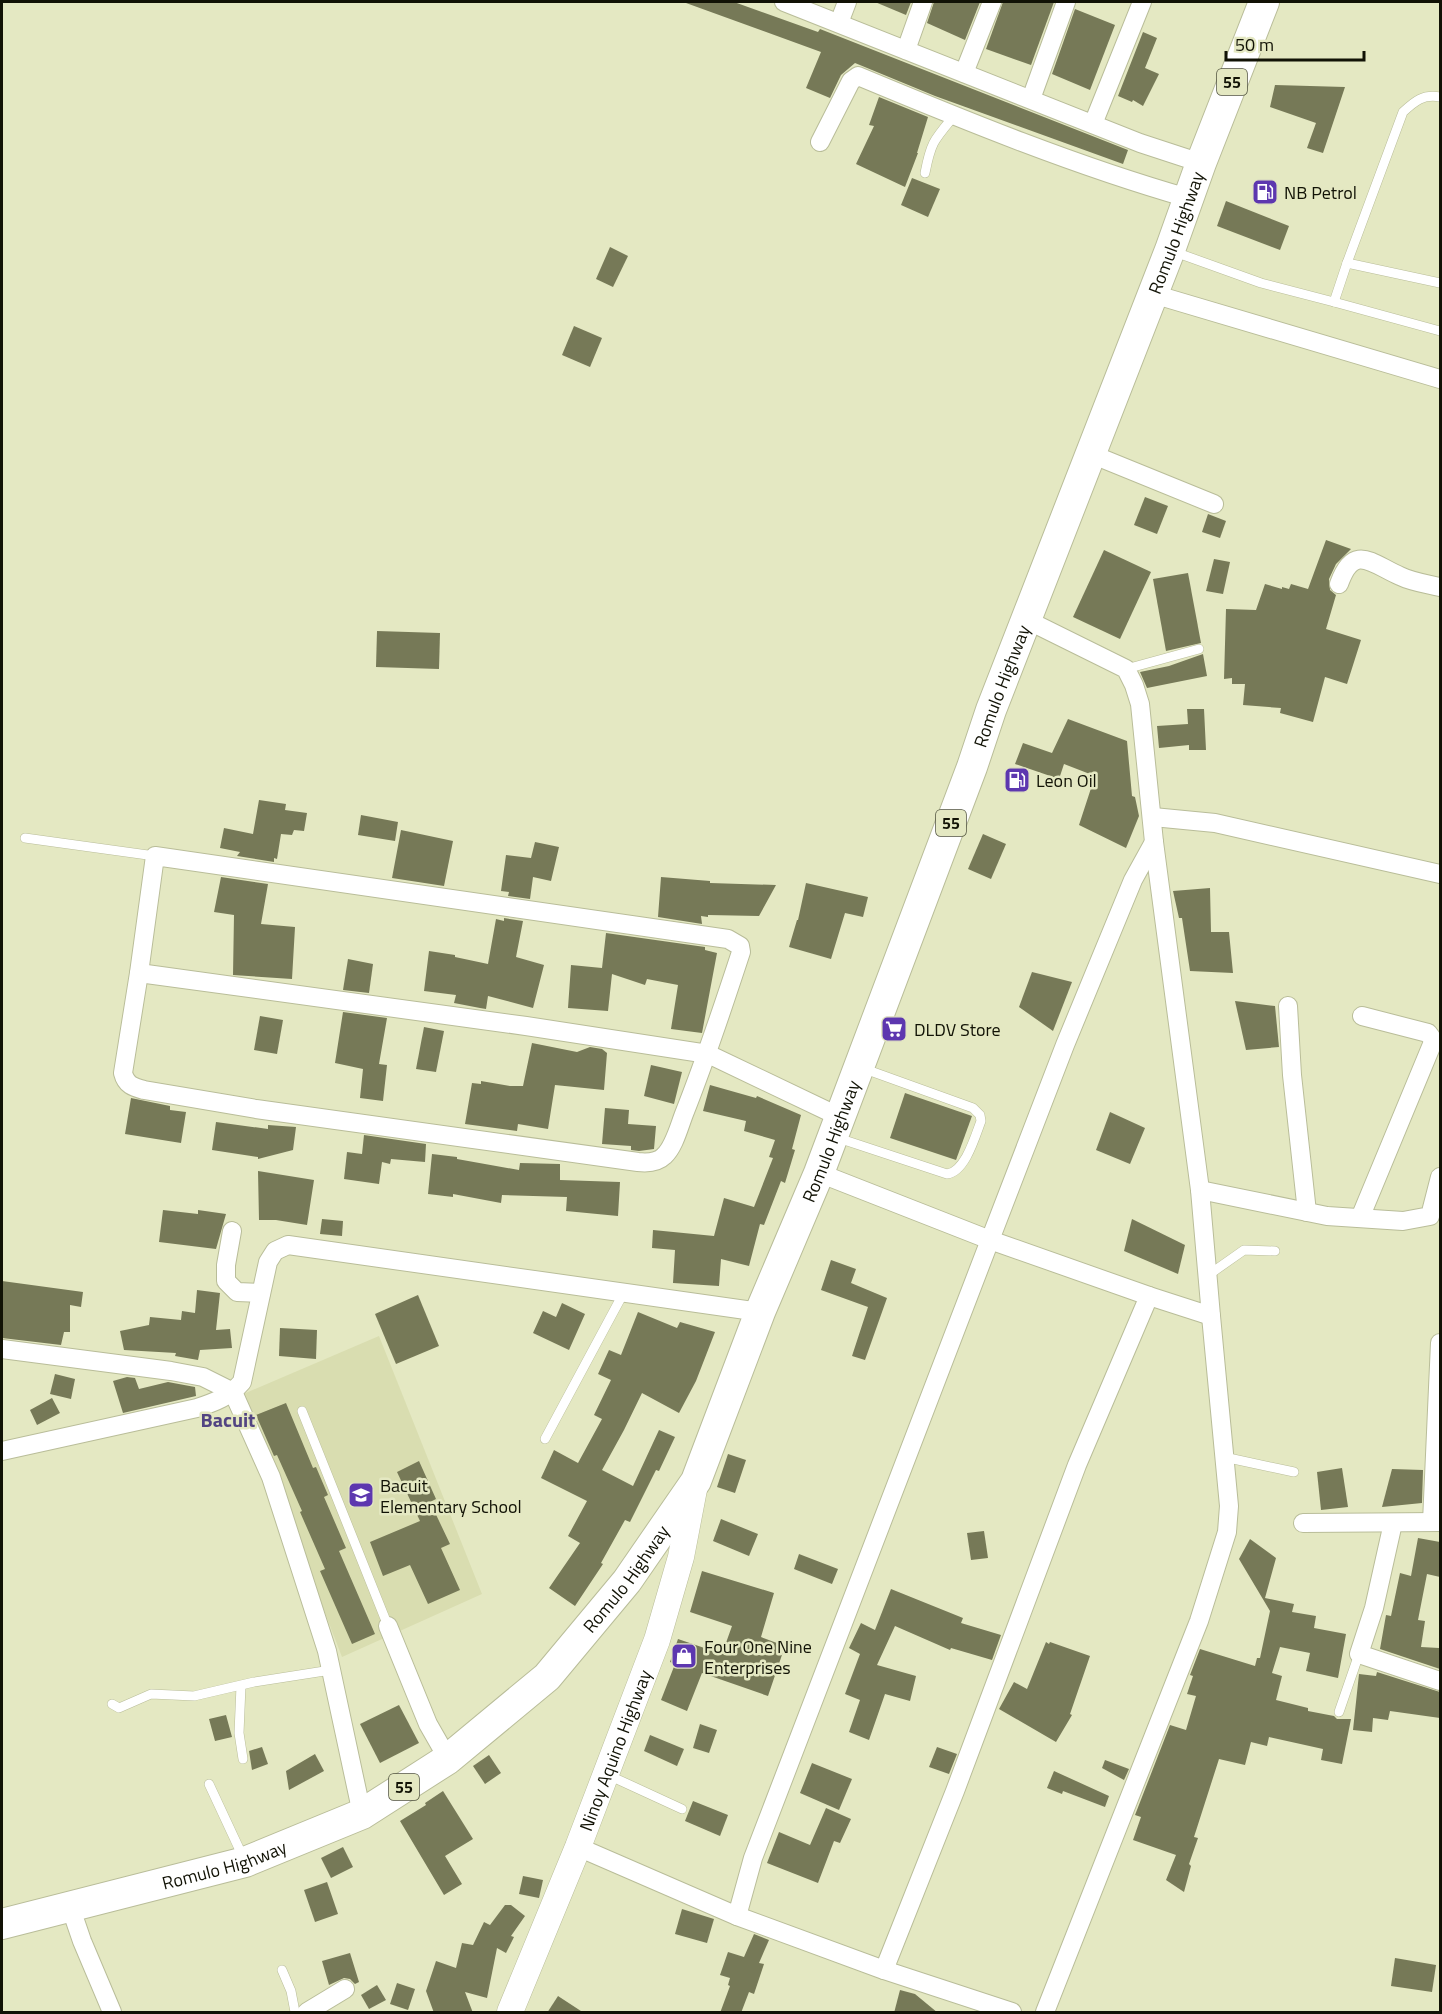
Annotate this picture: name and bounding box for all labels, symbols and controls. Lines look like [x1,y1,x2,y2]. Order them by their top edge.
scale bar [1226,24,1364,62]
text: 50 m [1235,31,1274,58]
road number: 55 [1217,69,1247,95]
street label: Romulo Highway [1141,167,1211,298]
fuel station icon: NB Petrol [1250,177,1280,207]
place label: NB Petrol [1284,179,1357,206]
street label: Romulo Highway [966,621,1036,751]
fuel station icon: Leon Oil [1002,765,1032,795]
place label: Leon Oil [1036,767,1097,794]
road number: 55 [936,810,966,836]
supermarket icon: DLDV Store [879,1014,909,1044]
place label: DLDV Store [914,1016,1001,1043]
street label: Romulo Highway [795,1076,866,1206]
district label: Bacuit [201,1404,255,1435]
place label: Bacuit Elementary School [380,1472,522,1520]
school or university icon: Bacuit Elementary School [346,1480,376,1510]
street label: Romulo Highway [576,1519,676,1638]
place label: Four One Nine Enterprises [704,1633,812,1681]
shop icon: Four One Nine Enterprises [669,1641,699,1671]
street label: Ninoy Aquino Highway [572,1665,658,1835]
road number: 55 [389,1774,419,1800]
street label: Romulo Highway [159,1833,291,1896]

